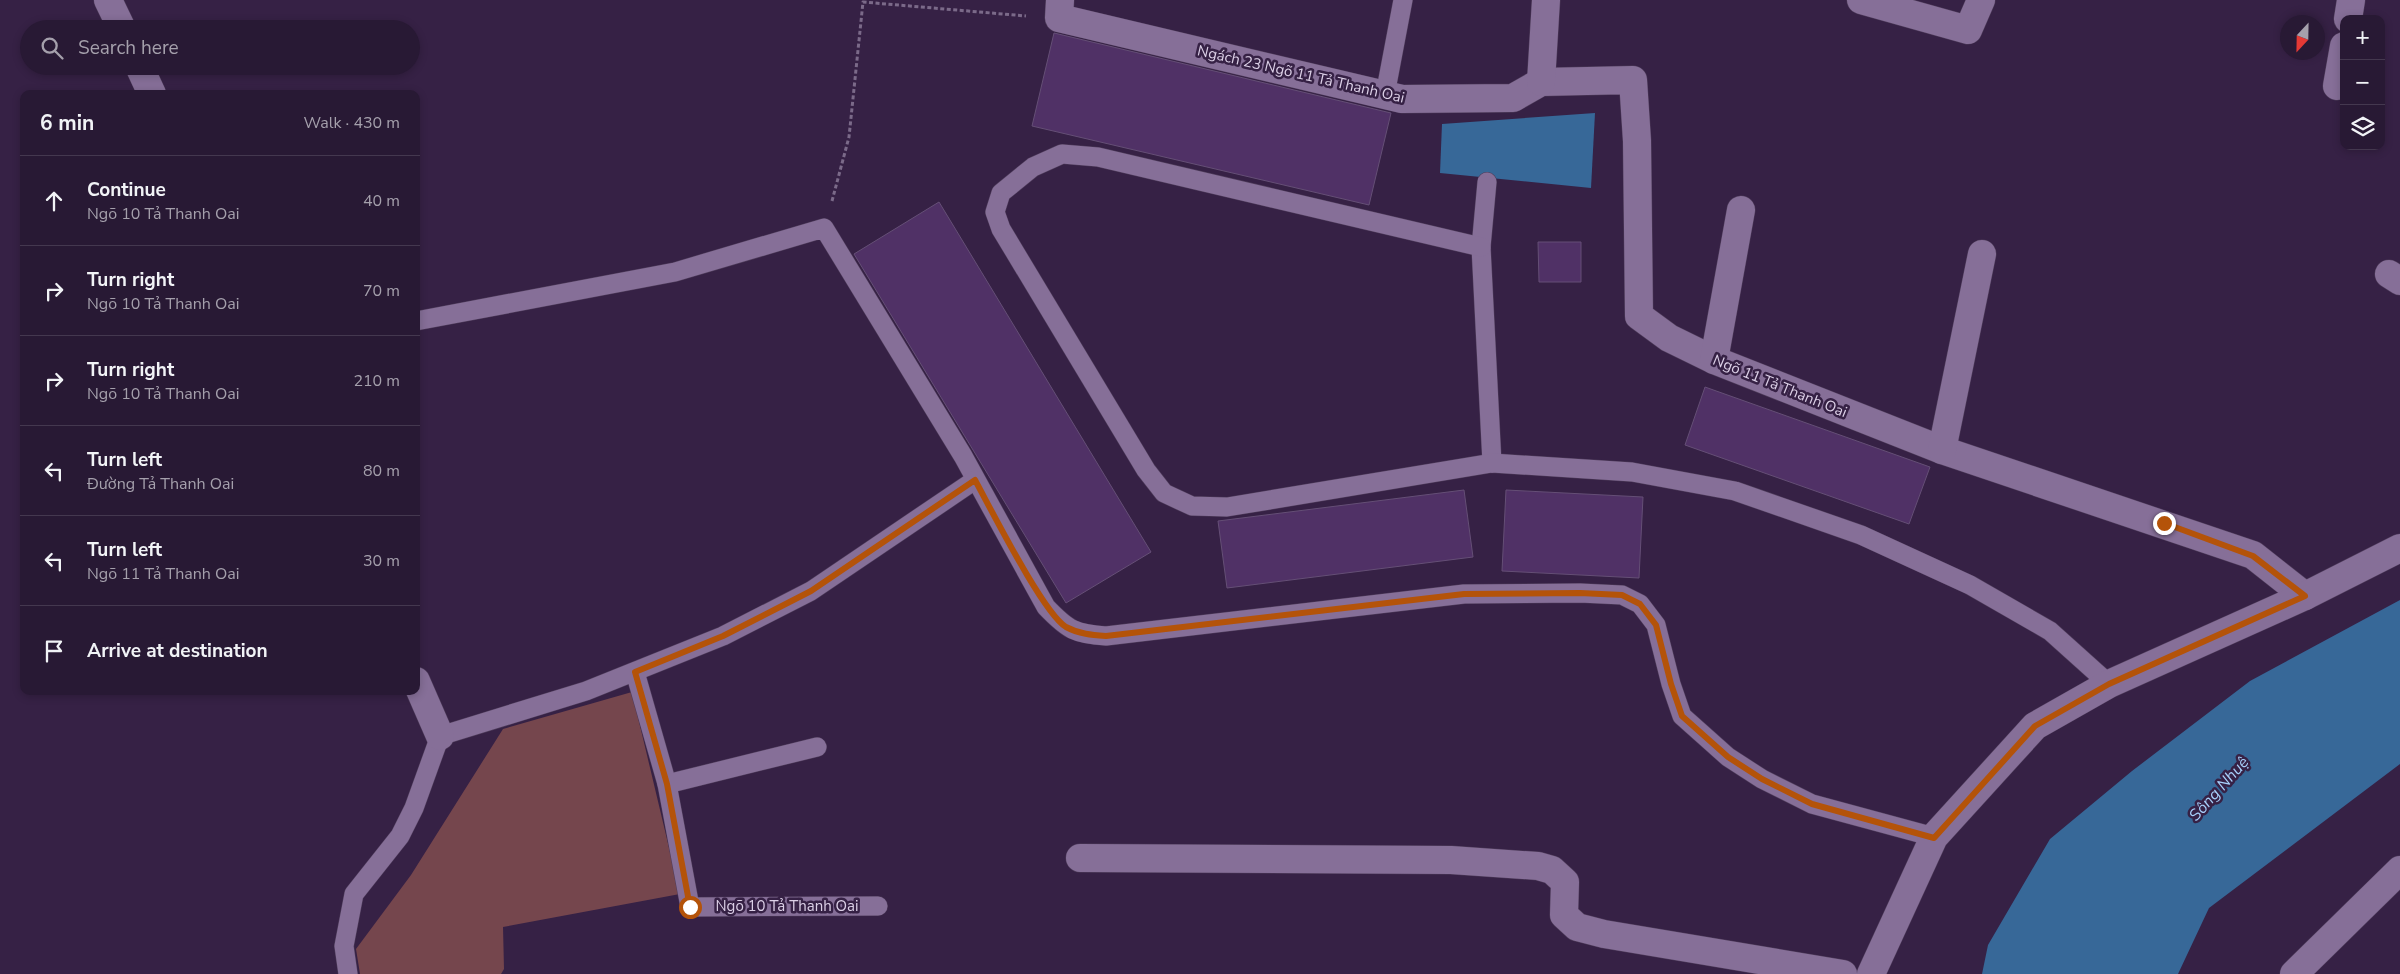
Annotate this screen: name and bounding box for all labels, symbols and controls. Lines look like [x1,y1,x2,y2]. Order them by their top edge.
north arrow [2280,15,2325,60]
map controls [2340,15,2385,150]
button: + [2340,15,2385,60]
search box [20,20,420,75]
icon: search [38,34,66,62]
text: Search here [78,35,179,61]
street label: Ngách 23 Ngõ 11 Tả Thanh Oai [1195,40,1407,108]
button: − [2340,60,2385,105]
button: layers [2340,105,2385,150]
text: 6 min [40,109,94,137]
text: Walk · 430 m [304,112,400,134]
text: Continue [87,177,166,203]
icon: ahead [40,187,68,215]
text: 40 m [363,190,400,212]
text: Ngõ 10 Tả Thanh Oai [87,203,240,225]
text: Turn right [87,267,174,293]
icon: right [40,277,68,305]
text: 70 m [363,280,400,302]
text: Ngõ 10 Tả Thanh Oai [87,293,240,315]
street label: Ngõ 11 Tả Thanh Oai [1710,350,1850,422]
text: Turn right [87,357,174,383]
icon: right [40,367,68,395]
text: 210 m [353,370,400,392]
text: Ngõ 10 Tả Thanh Oai [87,383,240,405]
text: Turn left [87,447,162,473]
icon: left [40,457,68,485]
text: 80 m [363,460,400,482]
text: Đường Tả Thanh Oai [87,473,234,495]
route end [2153,512,2176,535]
text: Turn left [87,537,162,563]
icon: left [40,547,68,575]
text: 30 m [363,550,400,572]
text: Ngõ 11 Tả Thanh Oai [87,563,240,585]
icon: arrive [40,637,68,665]
text: Arrive at destination [87,638,268,664]
water label: Sông Nhuệ [2184,752,2254,826]
route start [679,896,702,919]
street label: Ngõ 10 Tả Thanh Oai [716,896,858,916]

